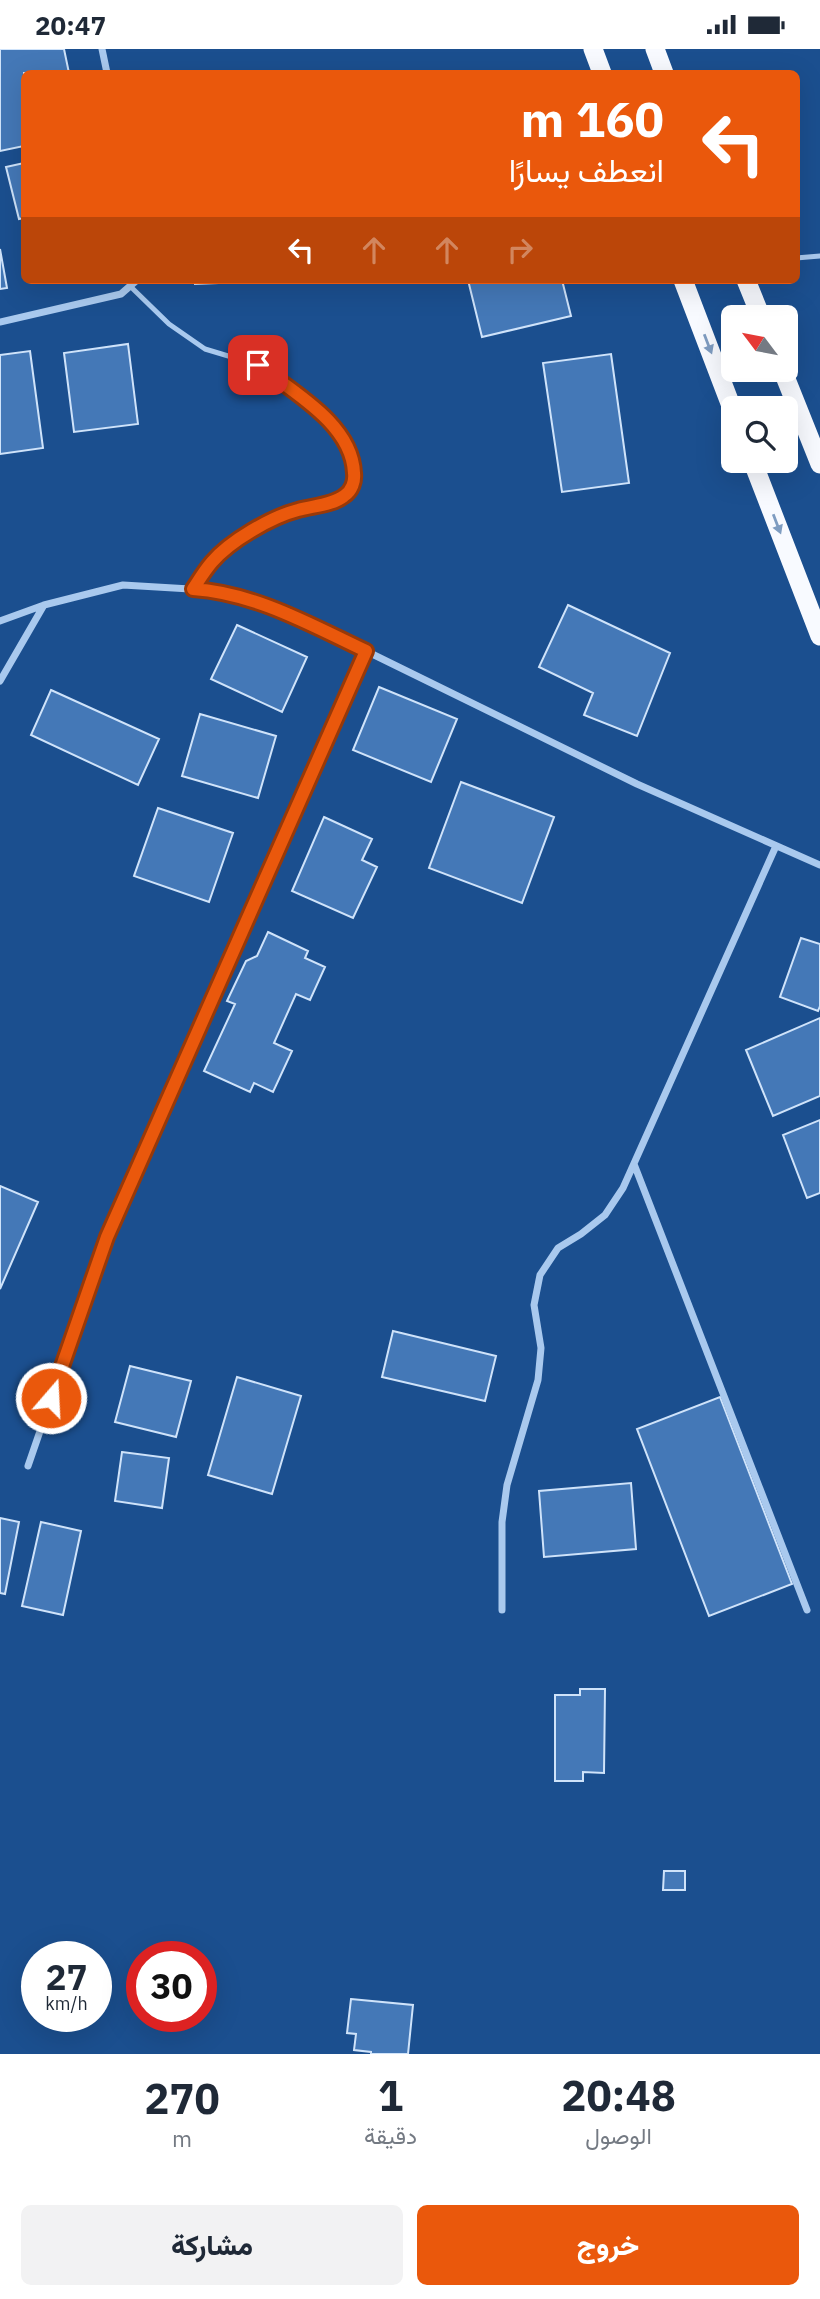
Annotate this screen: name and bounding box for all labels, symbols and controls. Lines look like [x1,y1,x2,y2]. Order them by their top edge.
text: 20:47 [35,8,106,42]
text: 160 m [520,87,664,150]
icon: left [688,98,779,189]
text: انعطف يسارًا [509,149,664,191]
icon: left [282,231,320,269]
icon: ahead [355,231,393,269]
icon: ahead [428,231,466,269]
icon: right [501,231,539,269]
north arrow [721,305,798,381]
map controls [721,305,798,473]
one-way arrow [702,333,713,354]
pin [228,335,288,395]
icon: arrive [239,346,277,384]
button: search [721,396,798,473]
one-way arrow [771,514,782,535]
position arrow [14,1361,88,1435]
speed limit sign: 30 [126,1941,217,2032]
text: 27 [45,1954,88,2000]
text: km/h [45,1992,88,2015]
text: 1 [378,2068,403,2123]
text: 20:48 [561,2068,676,2123]
text: 270 [144,2071,220,2126]
text: دقيقة [364,2120,417,2150]
text: الوصول [585,2120,652,2150]
text: m [172,2123,192,2153]
button: مشاركة [21,2205,403,2285]
button: خروج [417,2205,799,2285]

